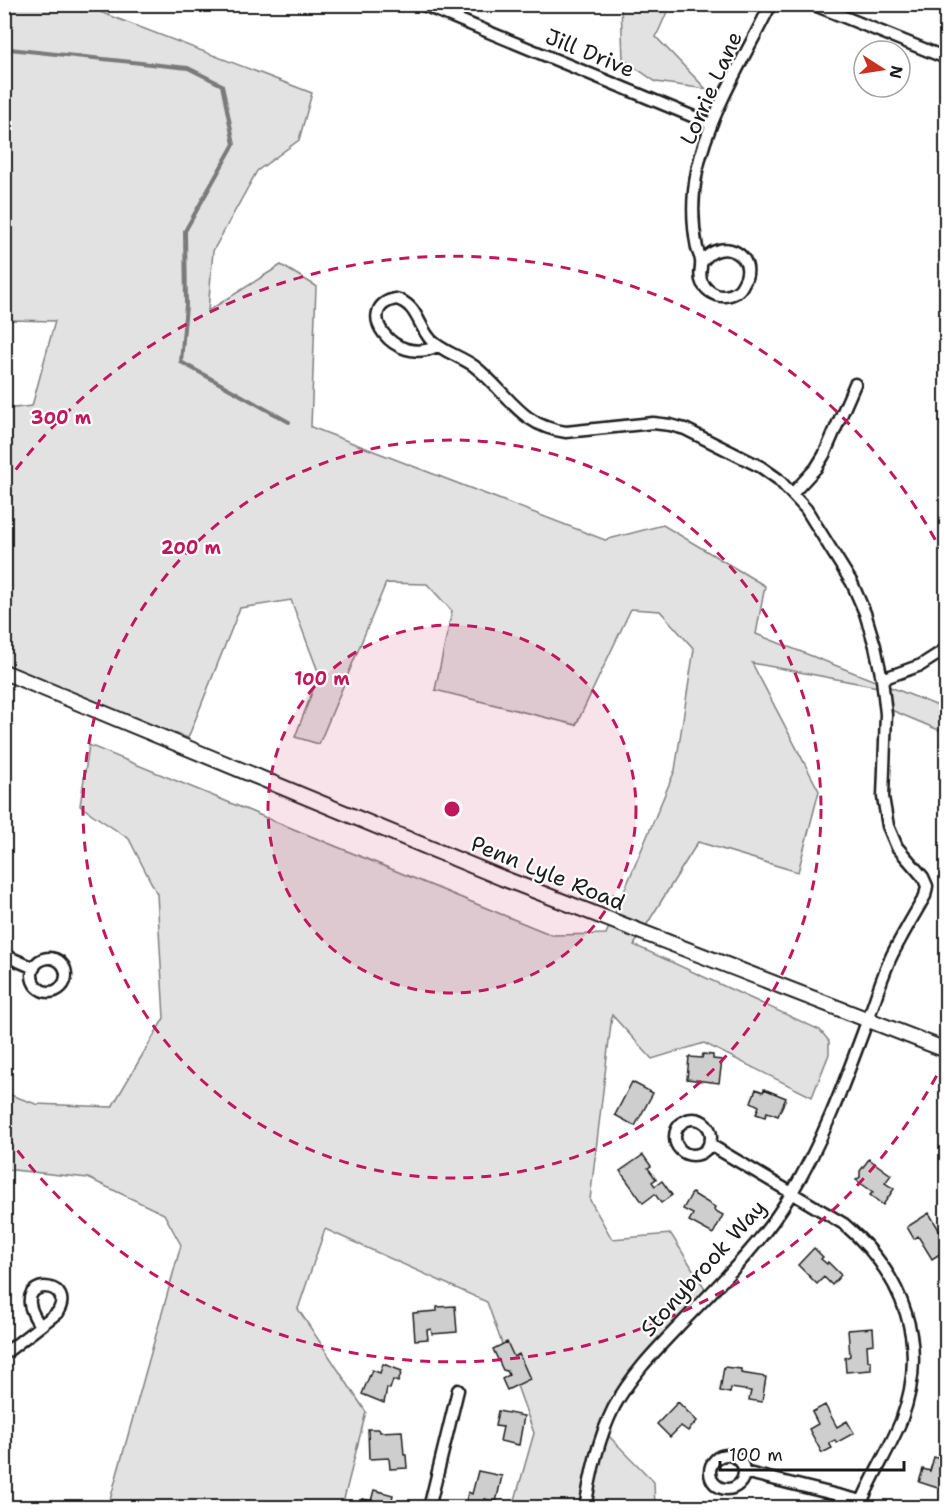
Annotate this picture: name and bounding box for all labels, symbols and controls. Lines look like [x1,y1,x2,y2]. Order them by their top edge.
street label: Jill Drive [541,22,639,84]
street label: Lorrie Lane [673,27,749,149]
north arrow [852,39,912,99]
text: N [885,64,908,80]
text: 300 m [31,406,92,430]
text: 200 m [161,536,222,560]
text: 100 m [294,667,350,691]
centre of rings [442,799,462,819]
street label: Penn Lyle Road [467,829,629,917]
street label: Stonybrook Way [634,1193,772,1343]
scale bar [720,1434,904,1472]
text: 100 m [729,1443,783,1467]

